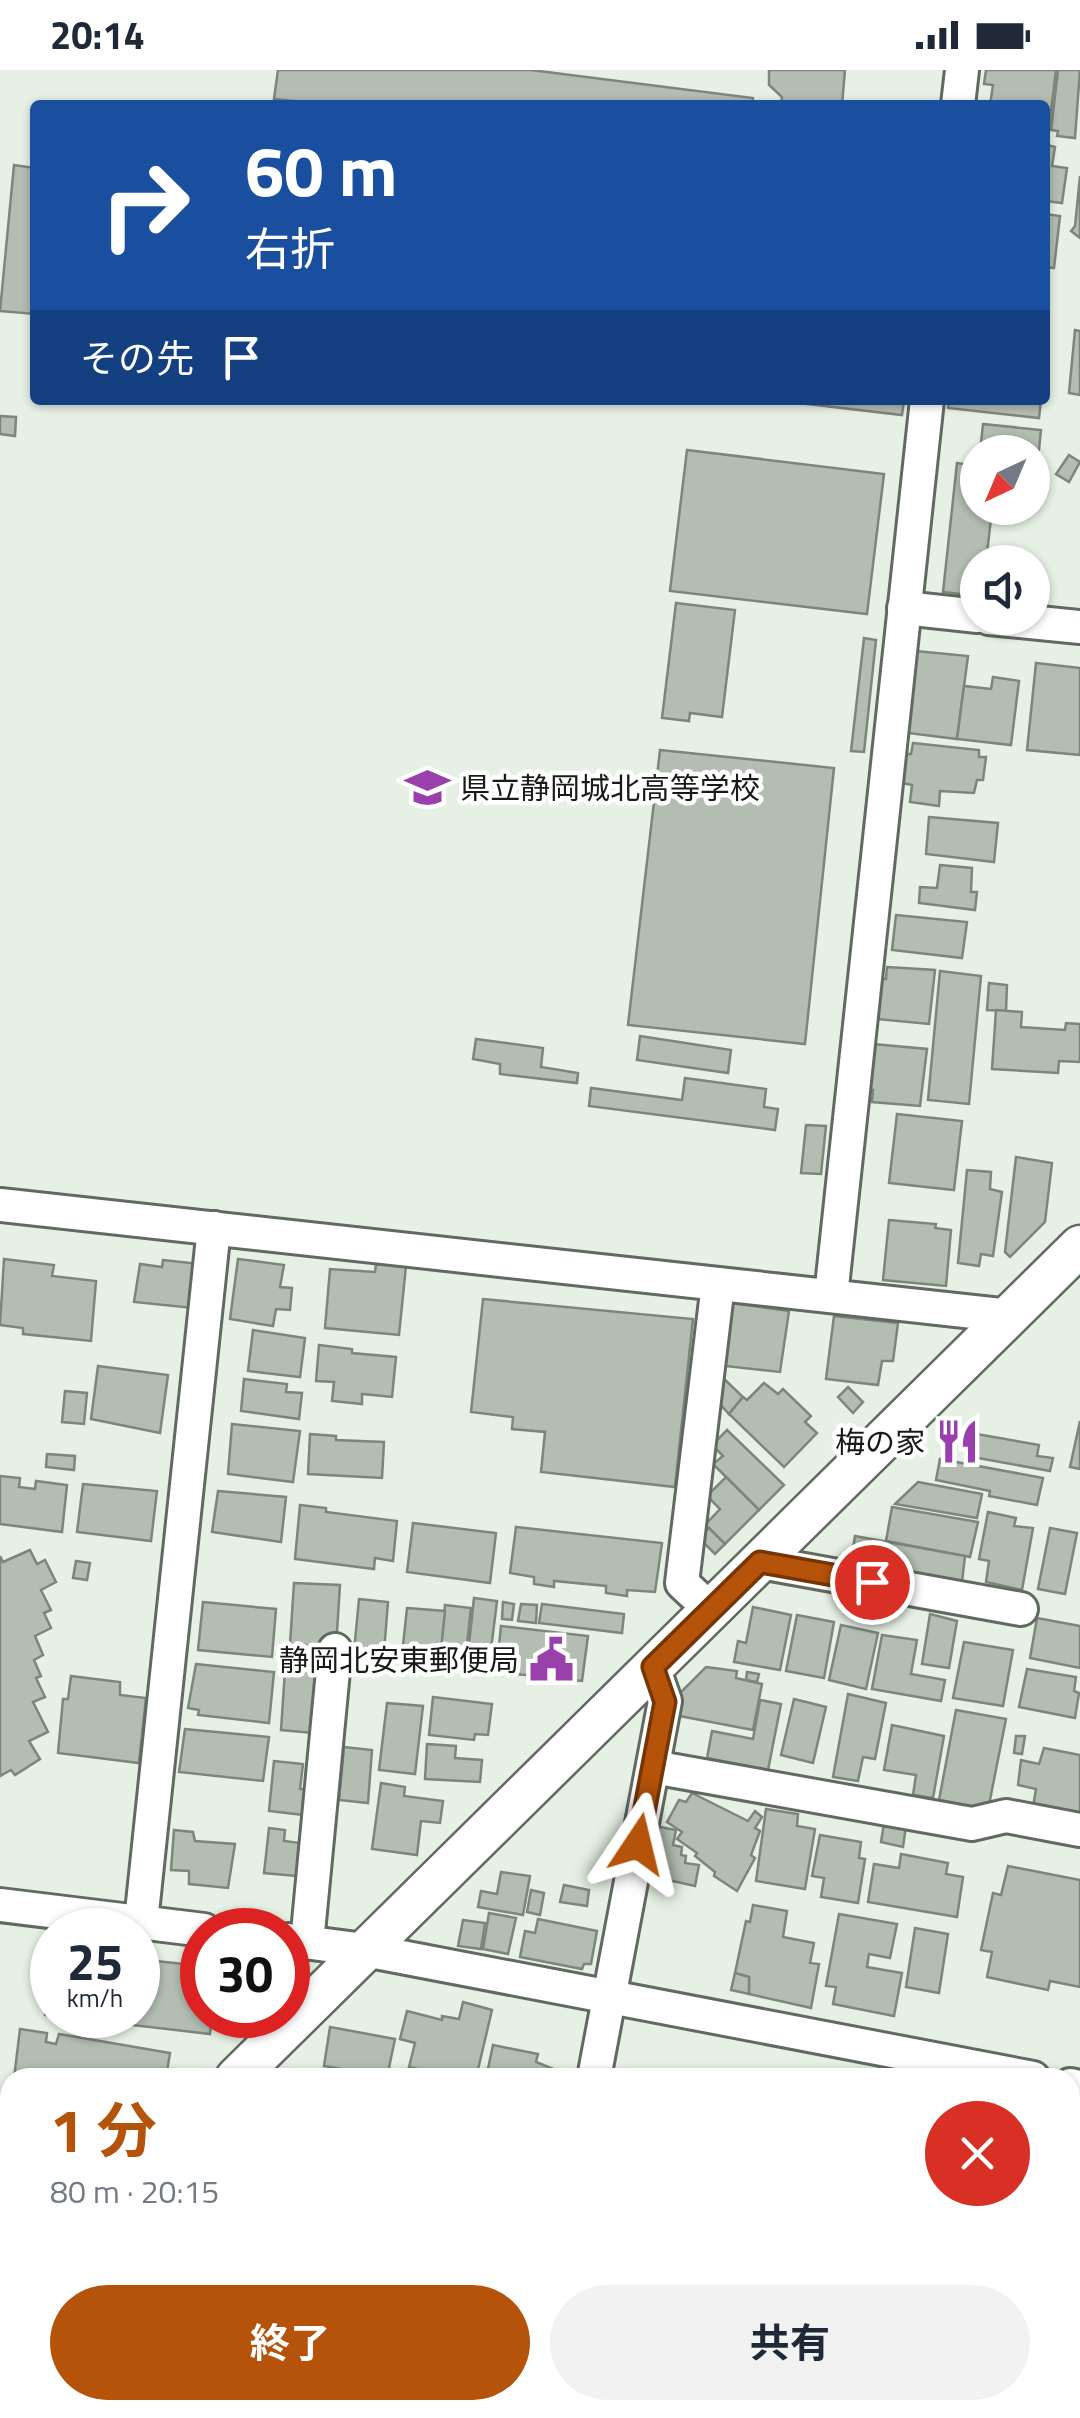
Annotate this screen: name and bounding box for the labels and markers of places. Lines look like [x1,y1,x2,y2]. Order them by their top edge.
school or university icon: 県立静岡城北高等学校 [403,764,451,812]
place label: 県立静岡城北高等学校 [460,765,760,811]
restaurant icon: 梅の家 [934,1418,982,1466]
place label: 梅の家 [835,1419,925,1465]
pin [830,1540,915,1625]
public building icon: 静岡北安東郵便局 [528,1636,576,1684]
place label: 静岡北安東郵便局 [279,1637,519,1683]

